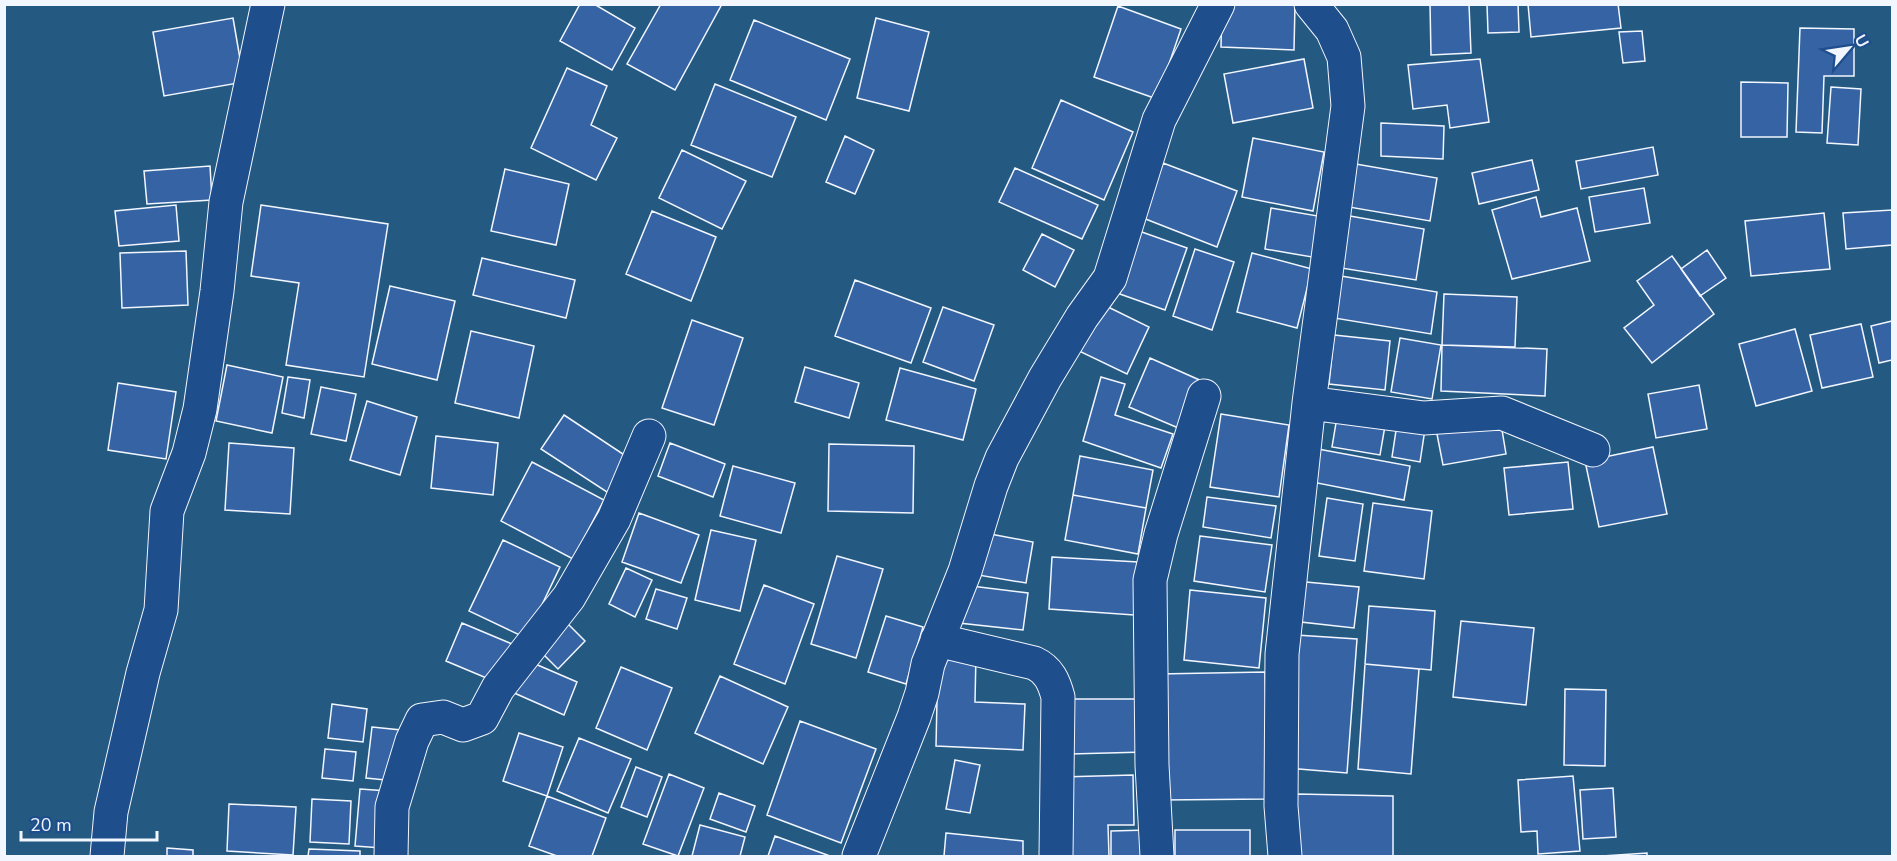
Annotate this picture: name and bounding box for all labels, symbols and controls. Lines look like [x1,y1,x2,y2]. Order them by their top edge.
north arrow [1819,18,1879,78]
text: U [1849,31,1874,52]
scale bar [21,804,158,842]
text: 20 m [30,813,72,837]

